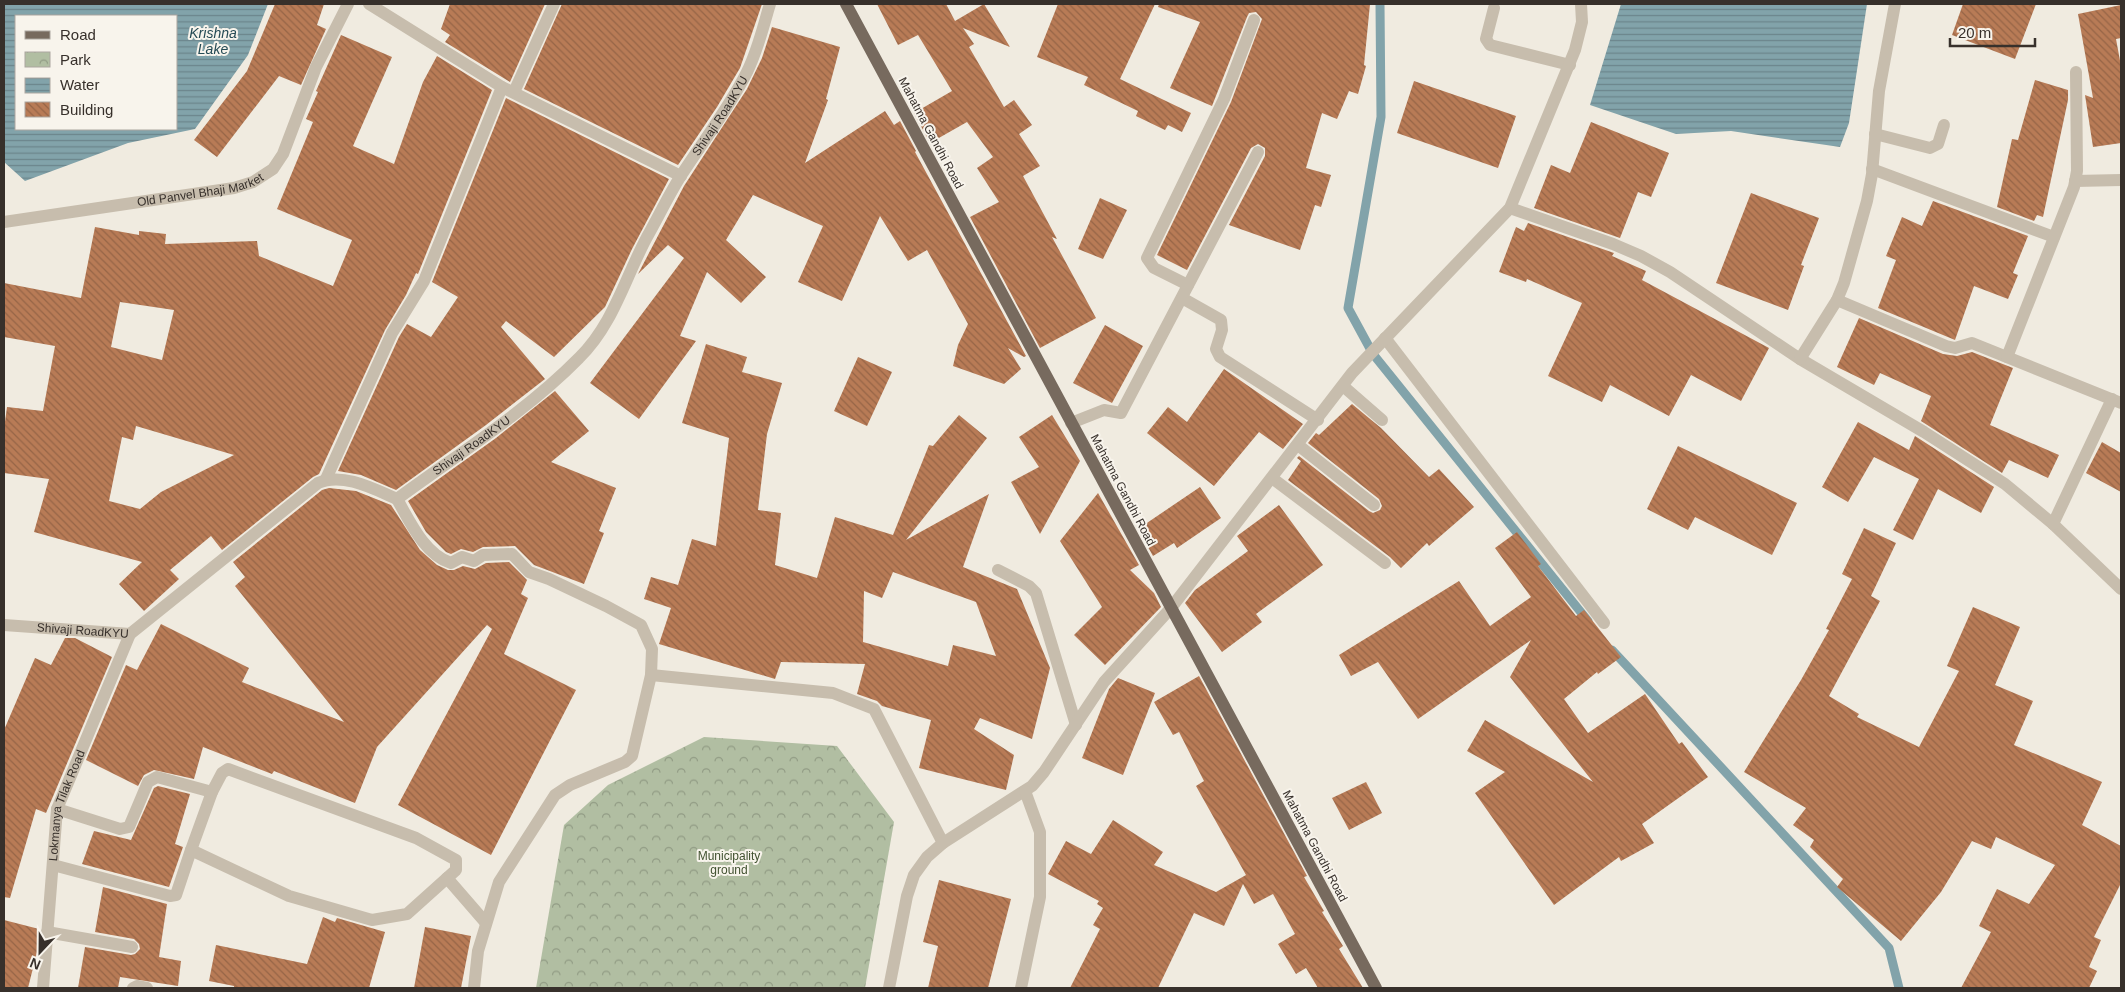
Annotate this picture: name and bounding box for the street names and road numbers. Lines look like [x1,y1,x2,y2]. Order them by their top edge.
street label: Shivaji RoadKYU [689,74,751,159]
street label: Mahatma Gandhi Road [896,75,966,191]
street label: Old Panvel Bhaji Market [136,170,267,209]
street label: Shivaji RoadKYU [430,413,513,478]
street label: Mahatma Gandhi Road [1088,432,1158,548]
street label: Shivaji RoadKYU [36,620,129,641]
street label: Lokmanya Tilak Road [46,748,88,862]
street label: Mahatma Gandhi Road [1280,788,1350,904]

